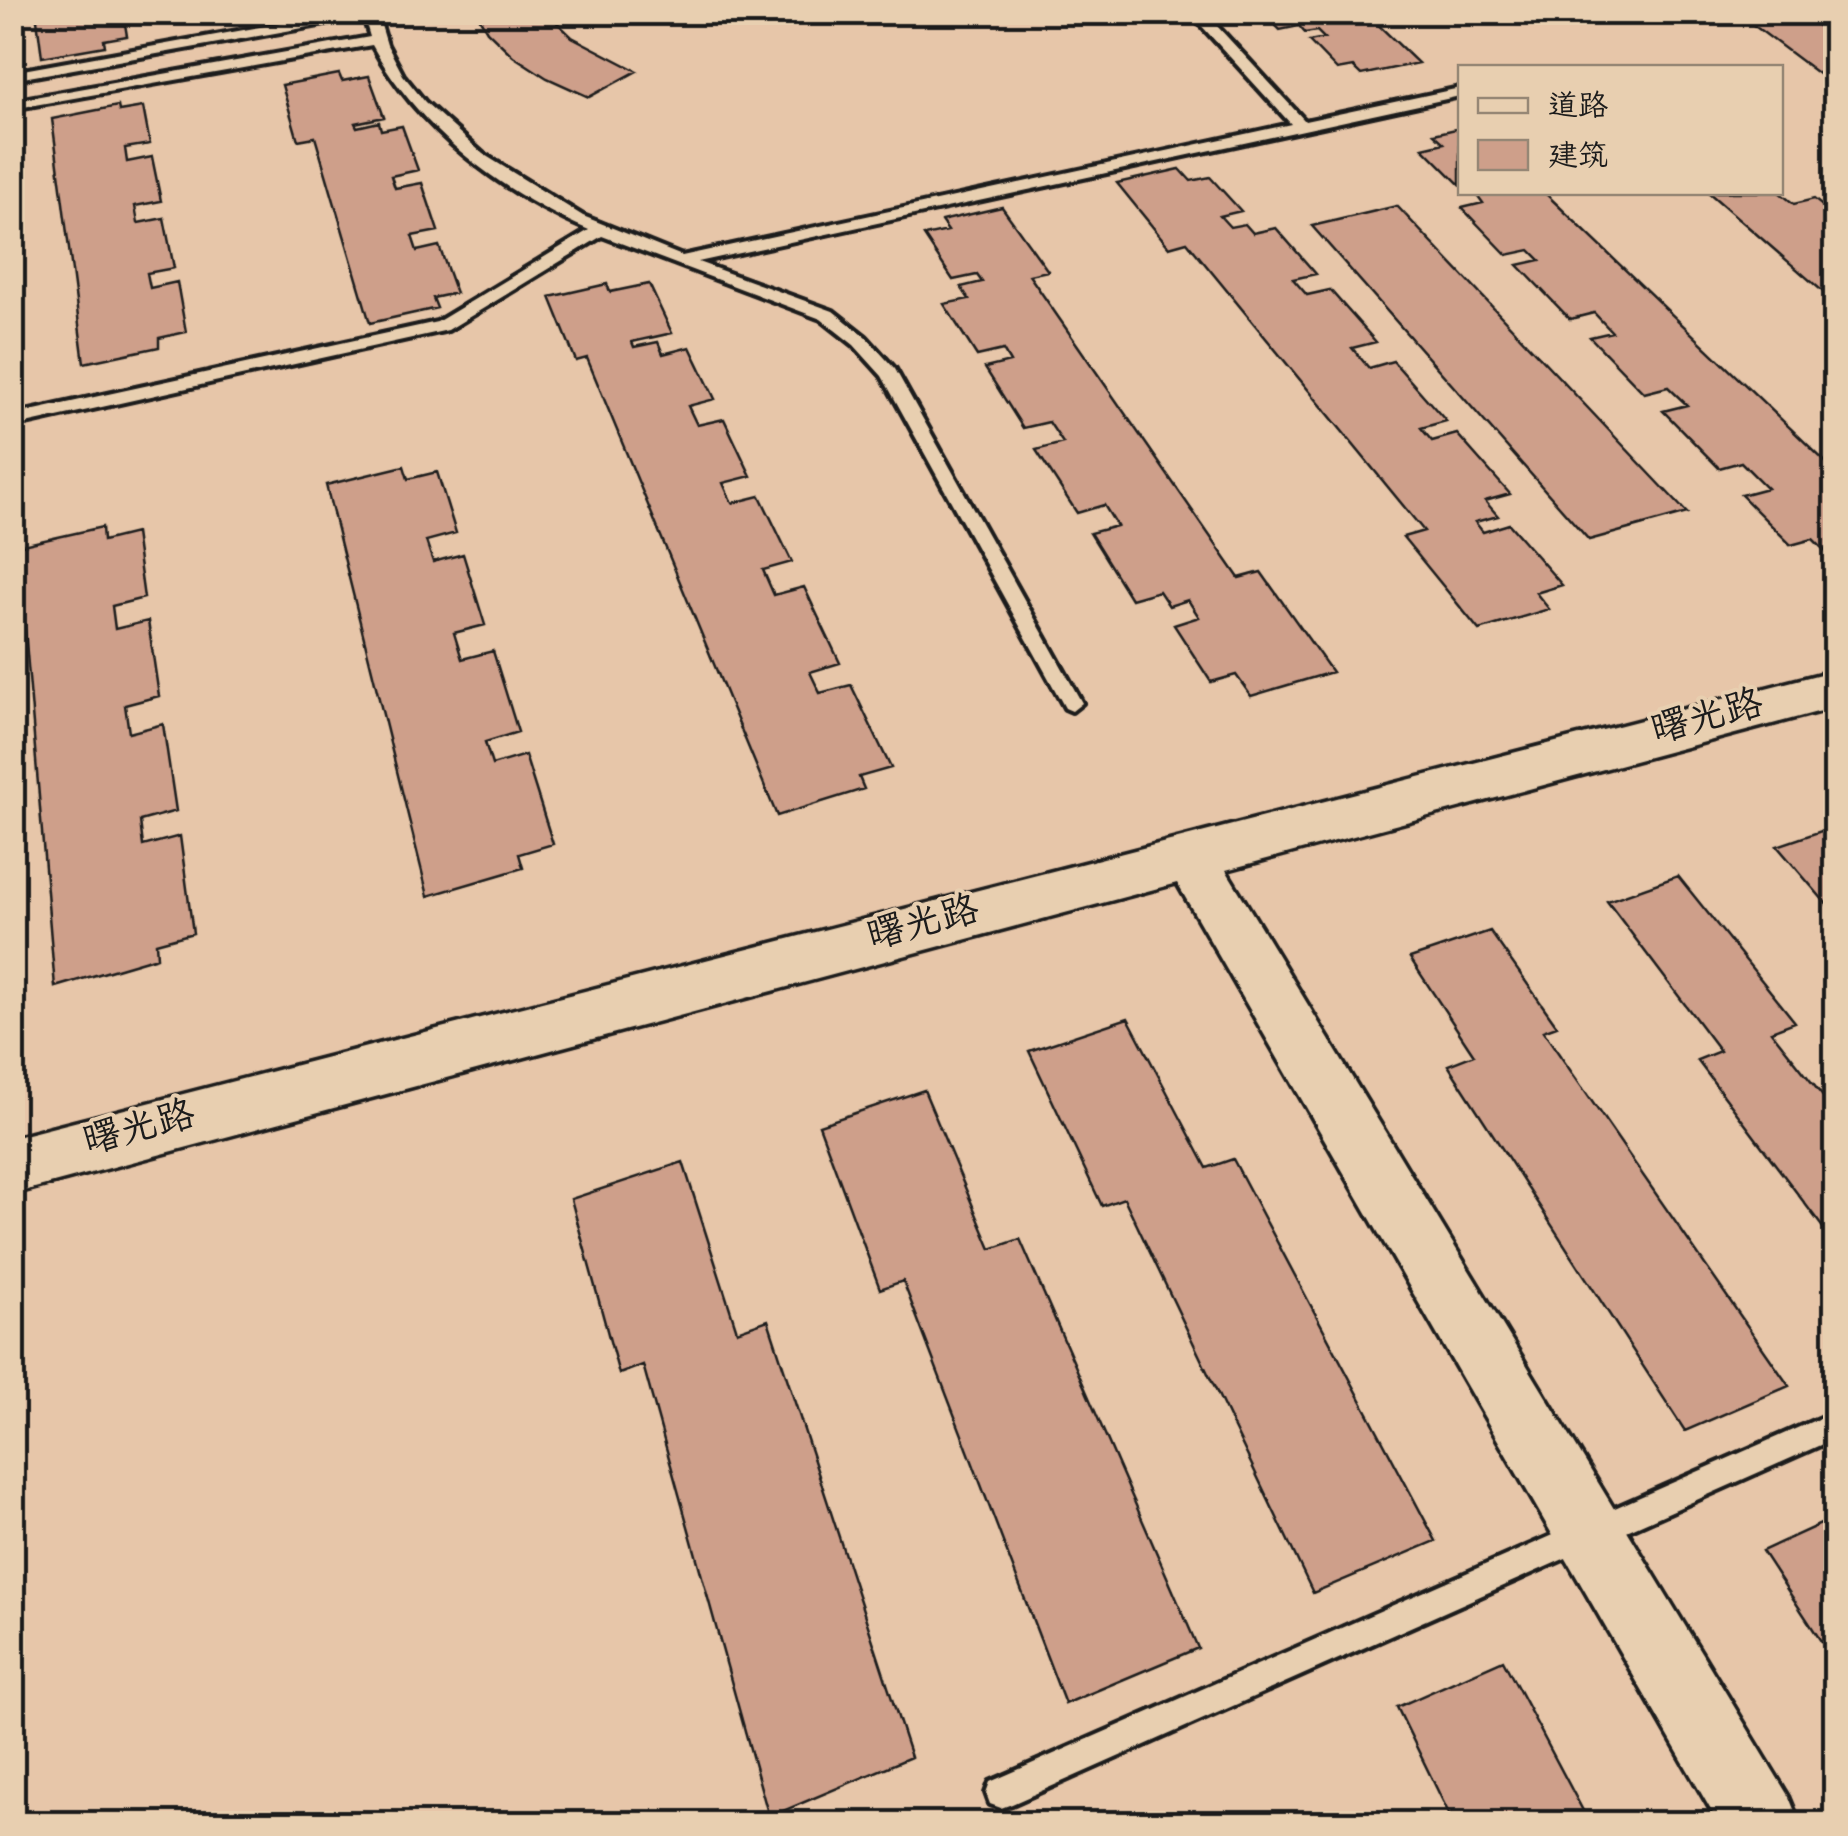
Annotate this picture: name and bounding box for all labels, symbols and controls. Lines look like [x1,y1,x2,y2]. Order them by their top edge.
legend [1458,65,1783,195]
text: 道路 [1548,90,1608,127]
text: 建筑 [1548,140,1608,177]
street label: 曙光路 [1646,682,1769,757]
street label: 曙光路 [862,888,985,963]
street label: 曙光路 [78,1093,201,1168]

